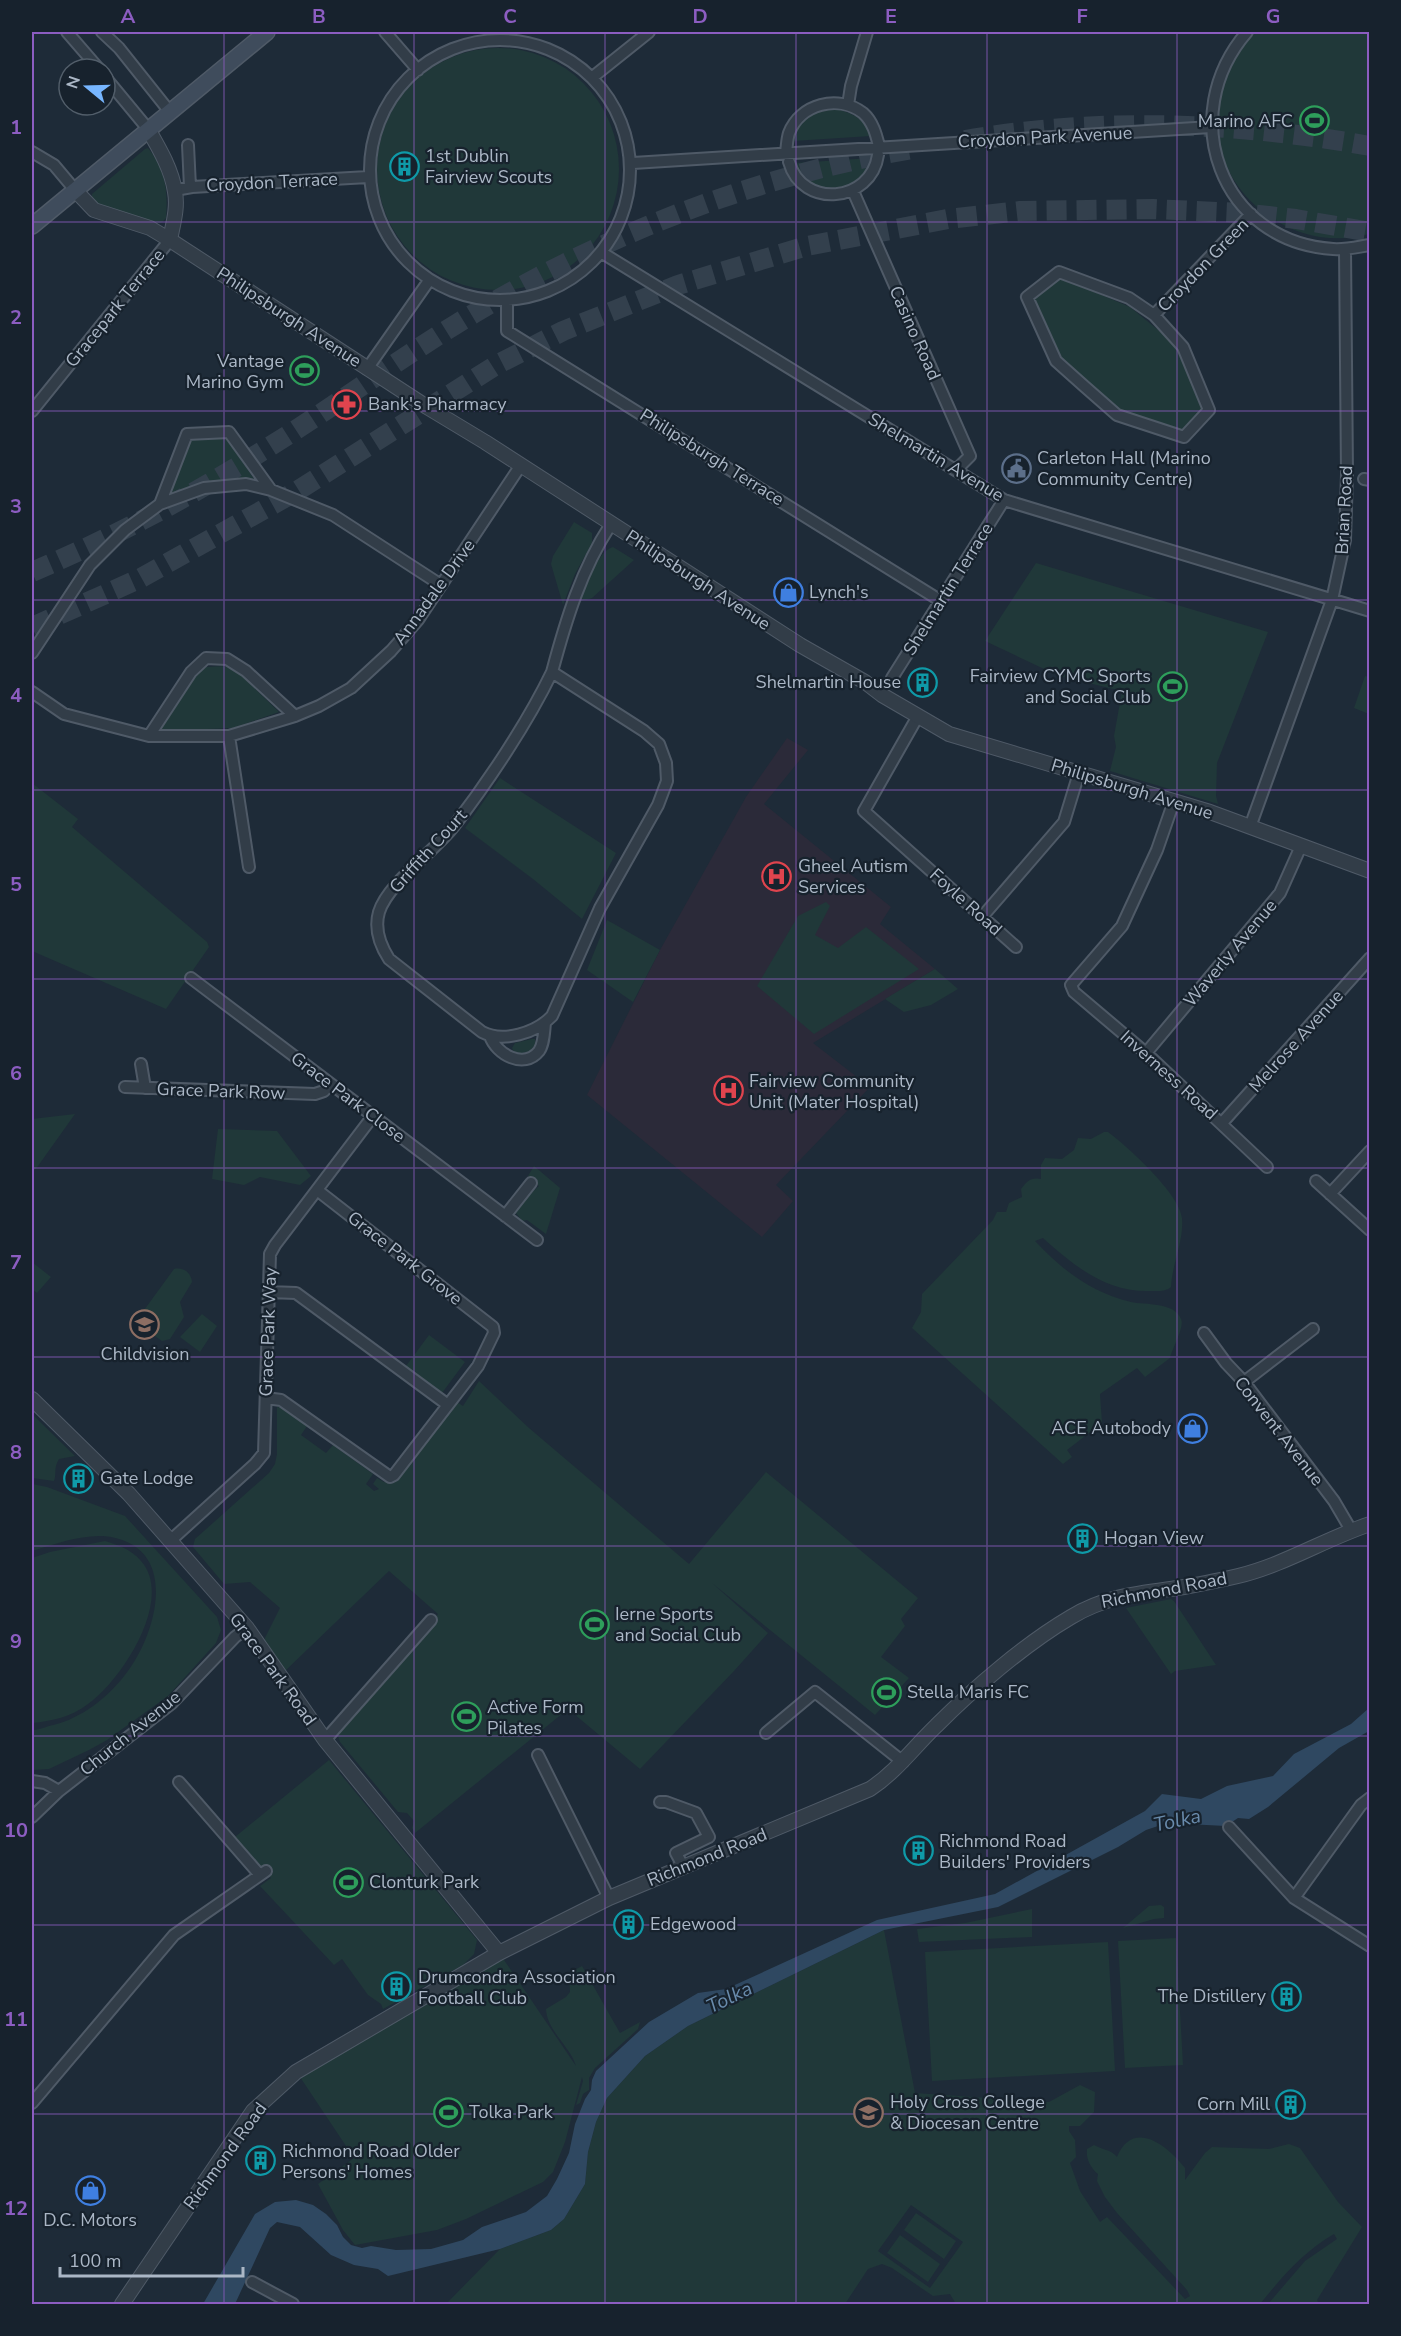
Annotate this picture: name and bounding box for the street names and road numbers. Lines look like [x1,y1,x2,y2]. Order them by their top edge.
street label: Croydon Park Avenue [957,120,1133,154]
street label: Croydon Terrace [206,167,338,197]
street label: Croydon Green [1152,213,1254,317]
street label: Gracepark Terrace [60,244,170,372]
street label: Philipsburgh Avenue [212,261,366,373]
street label: Casino Road [884,282,946,384]
street label: Philipsburgh Terrace [635,403,789,511]
street label: Shelmartin Avenue [864,407,1008,507]
street label: Brian Road [1330,465,1358,555]
street label: Shelmartin Terrace [897,518,999,660]
street label: Philipsburgh Avenue [621,524,775,636]
street label: Annadale Drive [387,534,481,650]
street label: Philipsburgh Avenue [1048,753,1216,825]
street label: Griffith Court [384,803,473,898]
street label: Foyle Road [925,863,1007,941]
street label: Waverly Avenue [1178,894,1282,1012]
street label: Melrose Avenue [1243,984,1349,1098]
street label: Inverness Road [1115,1025,1223,1125]
street label: Grace Park Close [286,1046,410,1148]
street label: Grace Park Row [156,1077,286,1105]
street label: Grace Park Grove [343,1205,467,1311]
street label: Grace Park Way [254,1266,282,1397]
street label: Convent Avenue [1229,1371,1329,1491]
street label: Richmond Road [1099,1566,1229,1614]
street label: Grace Park Road [224,1608,322,1730]
street label: Church Avenue [75,1685,185,1781]
street label: Richmond Road [643,1822,771,1892]
street label: Richmond Road [178,2097,272,2215]

